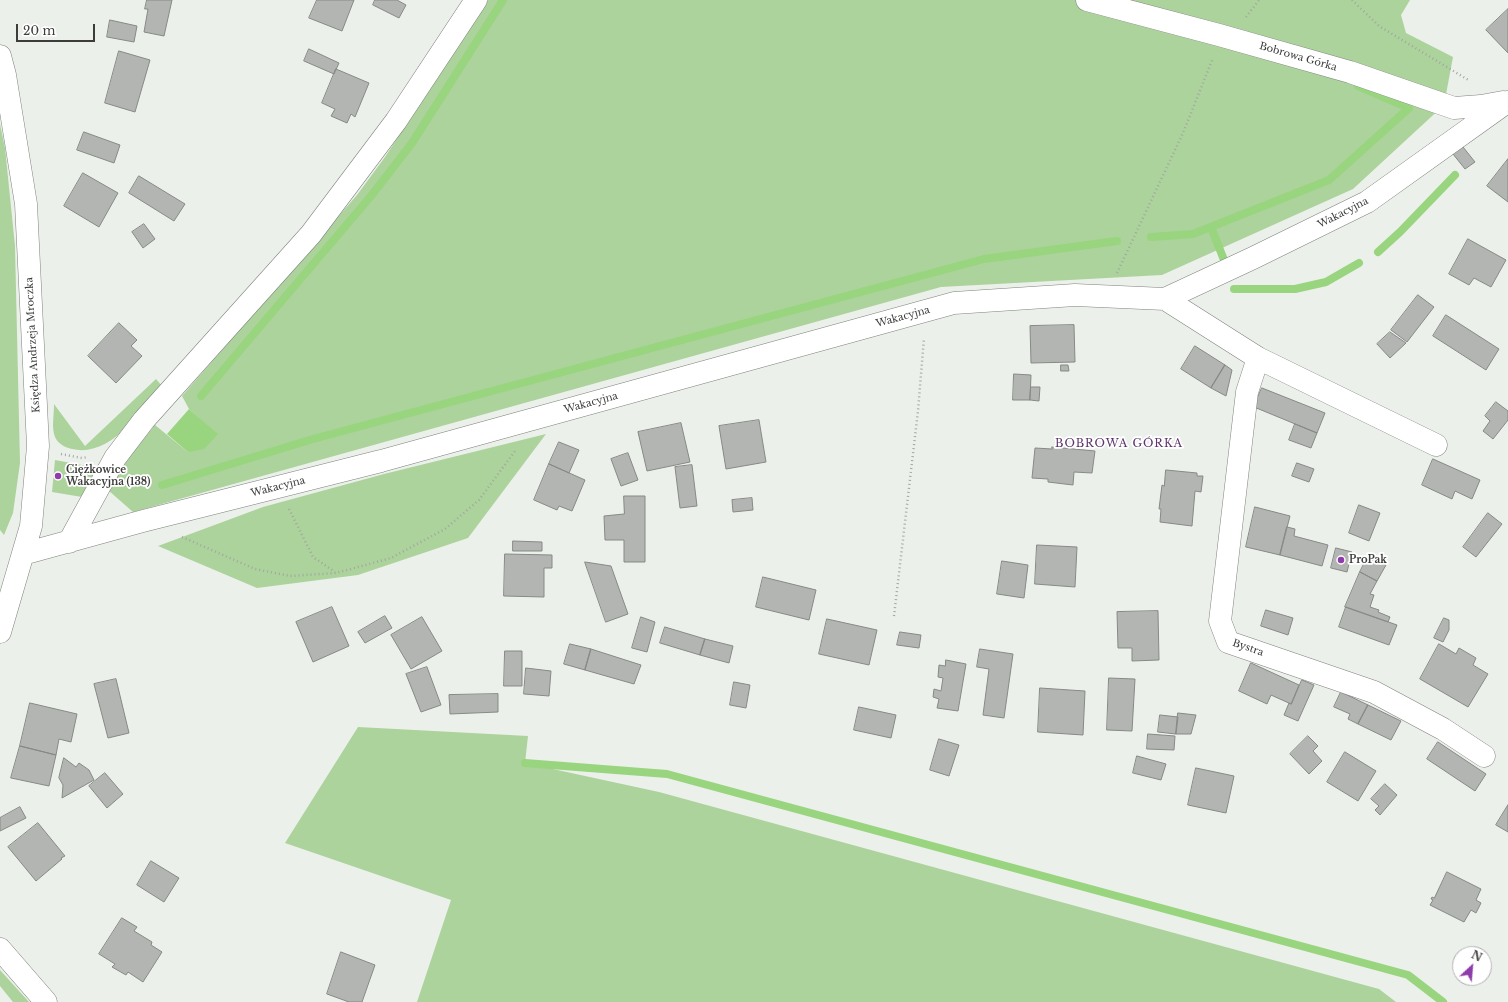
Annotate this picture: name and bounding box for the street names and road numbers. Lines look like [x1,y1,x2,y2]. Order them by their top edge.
street label: Bobrowa Górka [1258,40,1338,74]
street label: Wakacyjna [1316,195,1370,231]
street label: Księdza Andrzeja Mroczka [23,277,43,413]
street label: Wakacyjna [875,304,931,330]
street label: Wakacyjna [563,390,619,416]
street label: Wakacyjna [250,474,306,500]
street label: Bystra [1231,637,1265,659]

